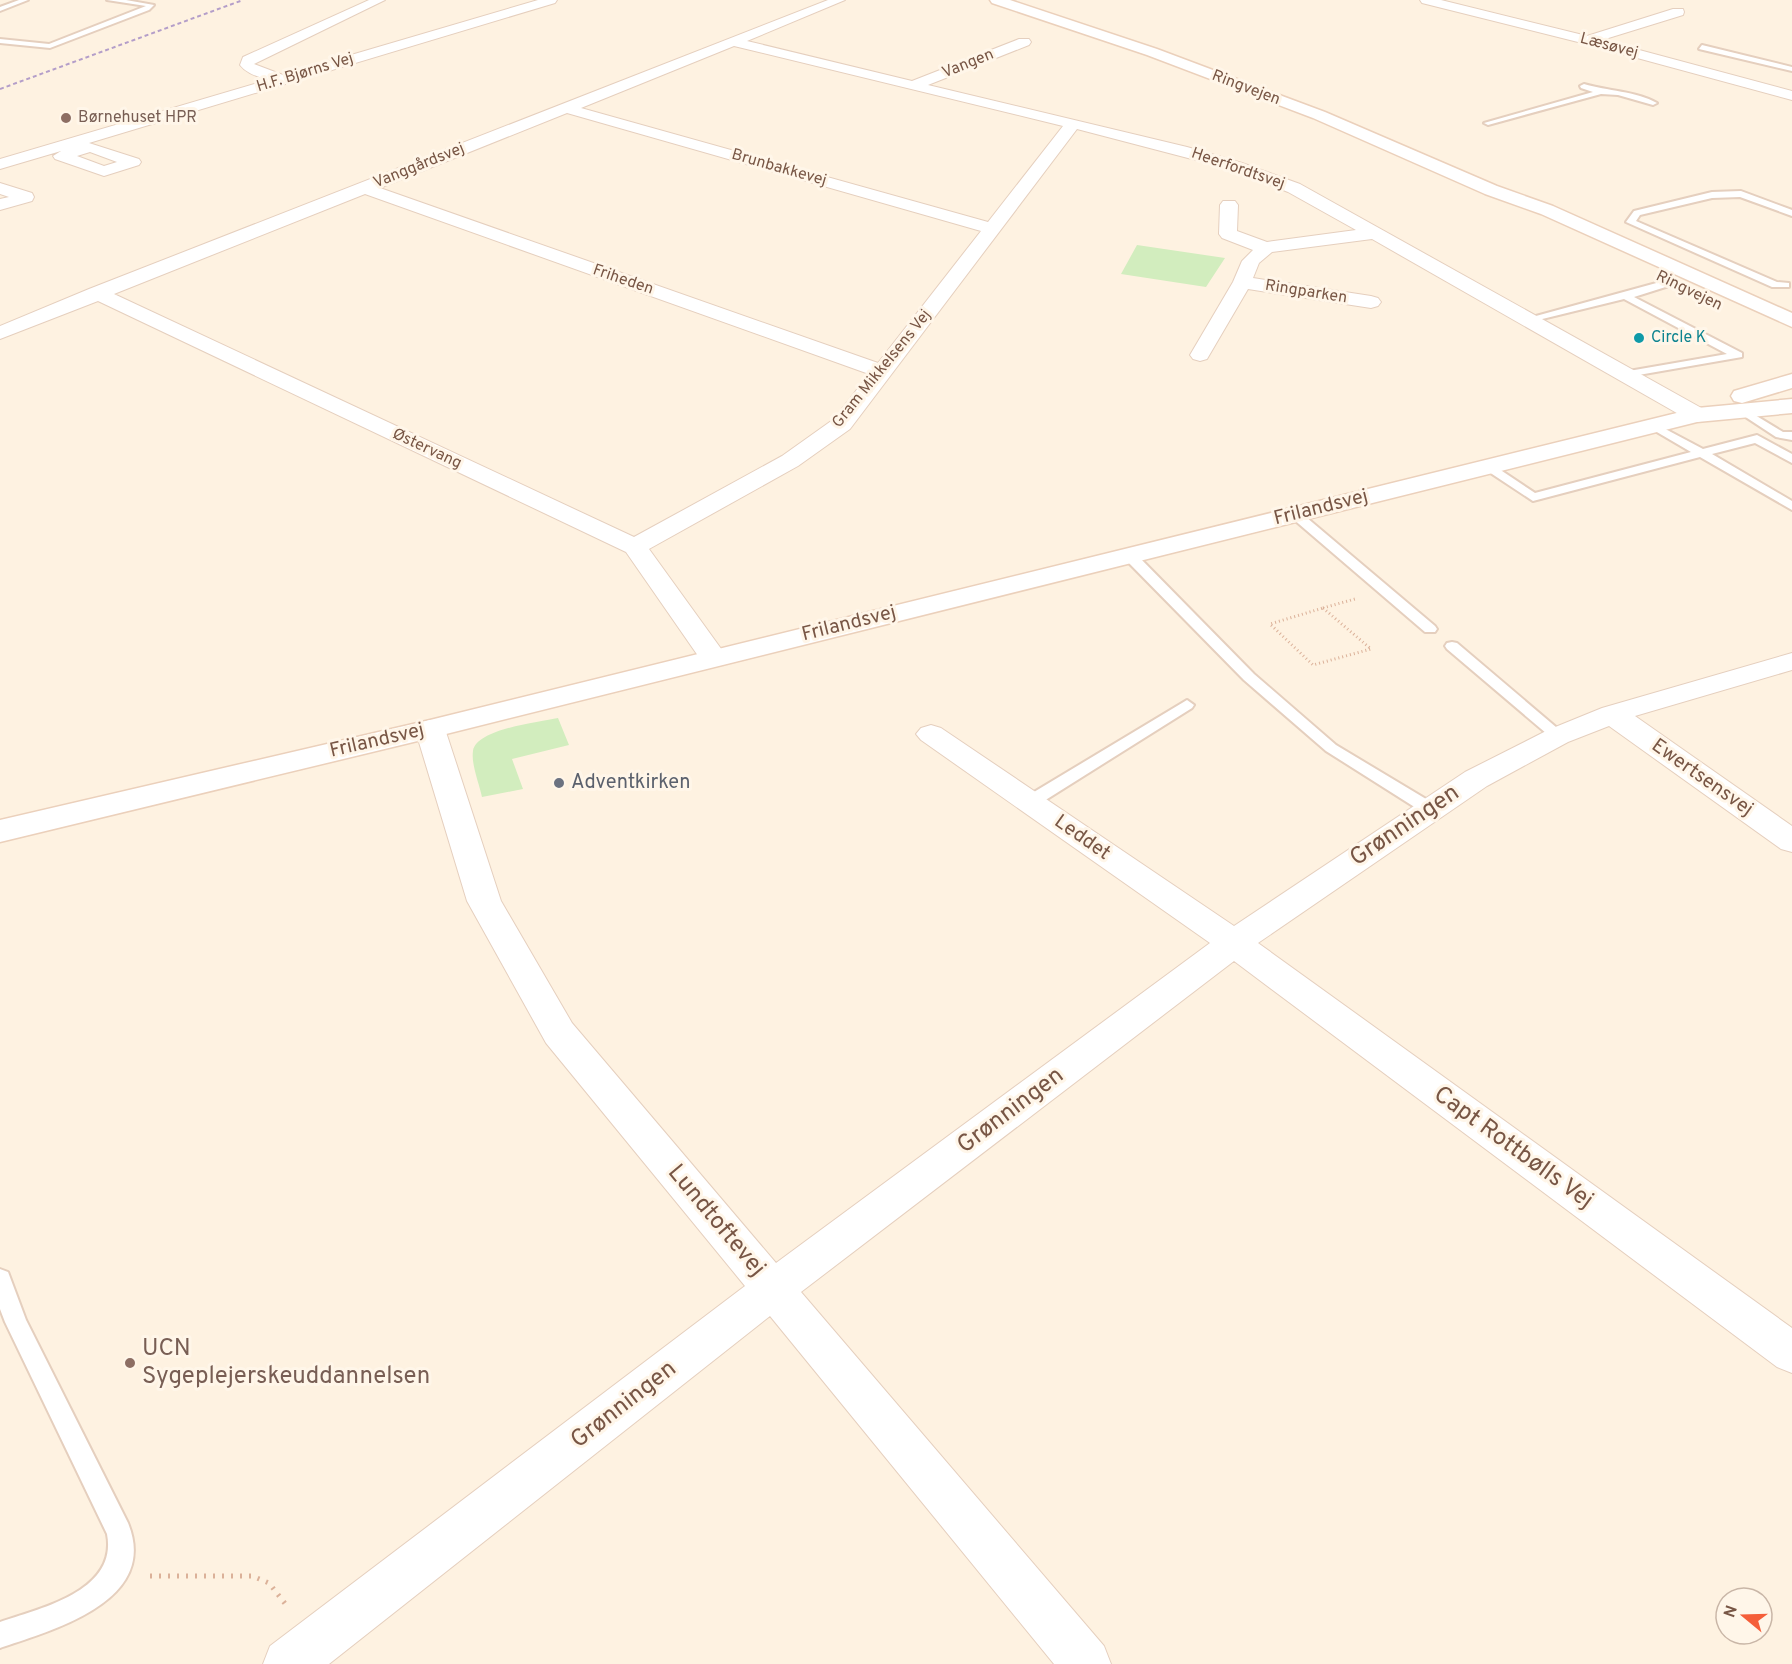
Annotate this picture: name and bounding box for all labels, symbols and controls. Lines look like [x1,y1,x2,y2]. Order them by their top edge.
street label: Læsøvej [1578,29,1640,63]
street label: Vangen [939,45,997,83]
street label: H.F. Bjørns Vej [254,49,356,97]
street label: Ringvejen [1209,66,1283,110]
place label: Børnehuset HPR [78,108,197,128]
marker: Børnehuset HPR [59,111,73,125]
street label: Vanggårdsvej [371,139,467,193]
street label: Heerfordtsvej [1189,144,1287,194]
street label: Brunbakkevej [729,145,829,191]
street label: Friheden [590,260,656,300]
street label: Ringvejen [1652,266,1726,316]
street label: Ringparken [1263,276,1349,308]
street label: Gram Mikkelsens Vej [828,306,936,432]
place label: Circle K [1651,328,1706,348]
marker: Circle K [1632,331,1646,345]
street label: Østervang [389,424,465,474]
street label: Frilandsvej [1271,484,1371,532]
street label: Frilandsvej [799,600,899,648]
street label: Frilandsvej [327,717,427,765]
street label: Ewertsensvej [1646,733,1758,823]
place label: Adventkirken [571,770,690,796]
marker: Adventkirken [552,776,566,790]
street label: Grønningen [1344,778,1466,874]
street label: Leddet [1049,809,1115,867]
street label: Grønningen [952,1061,1070,1161]
street label: Capt Rottbølls Vej [1427,1080,1599,1216]
street label: Lundtoftevej [660,1159,772,1283]
place label: UCN Sygeplejerskeuddannelsen [142,1334,430,1392]
street label: Grønningen [565,1354,683,1456]
marker: UCN Sygeplejerskeuddannelsen [123,1356,137,1370]
north arrow [1714,1586,1774,1646]
text: N [1720,1603,1743,1620]

